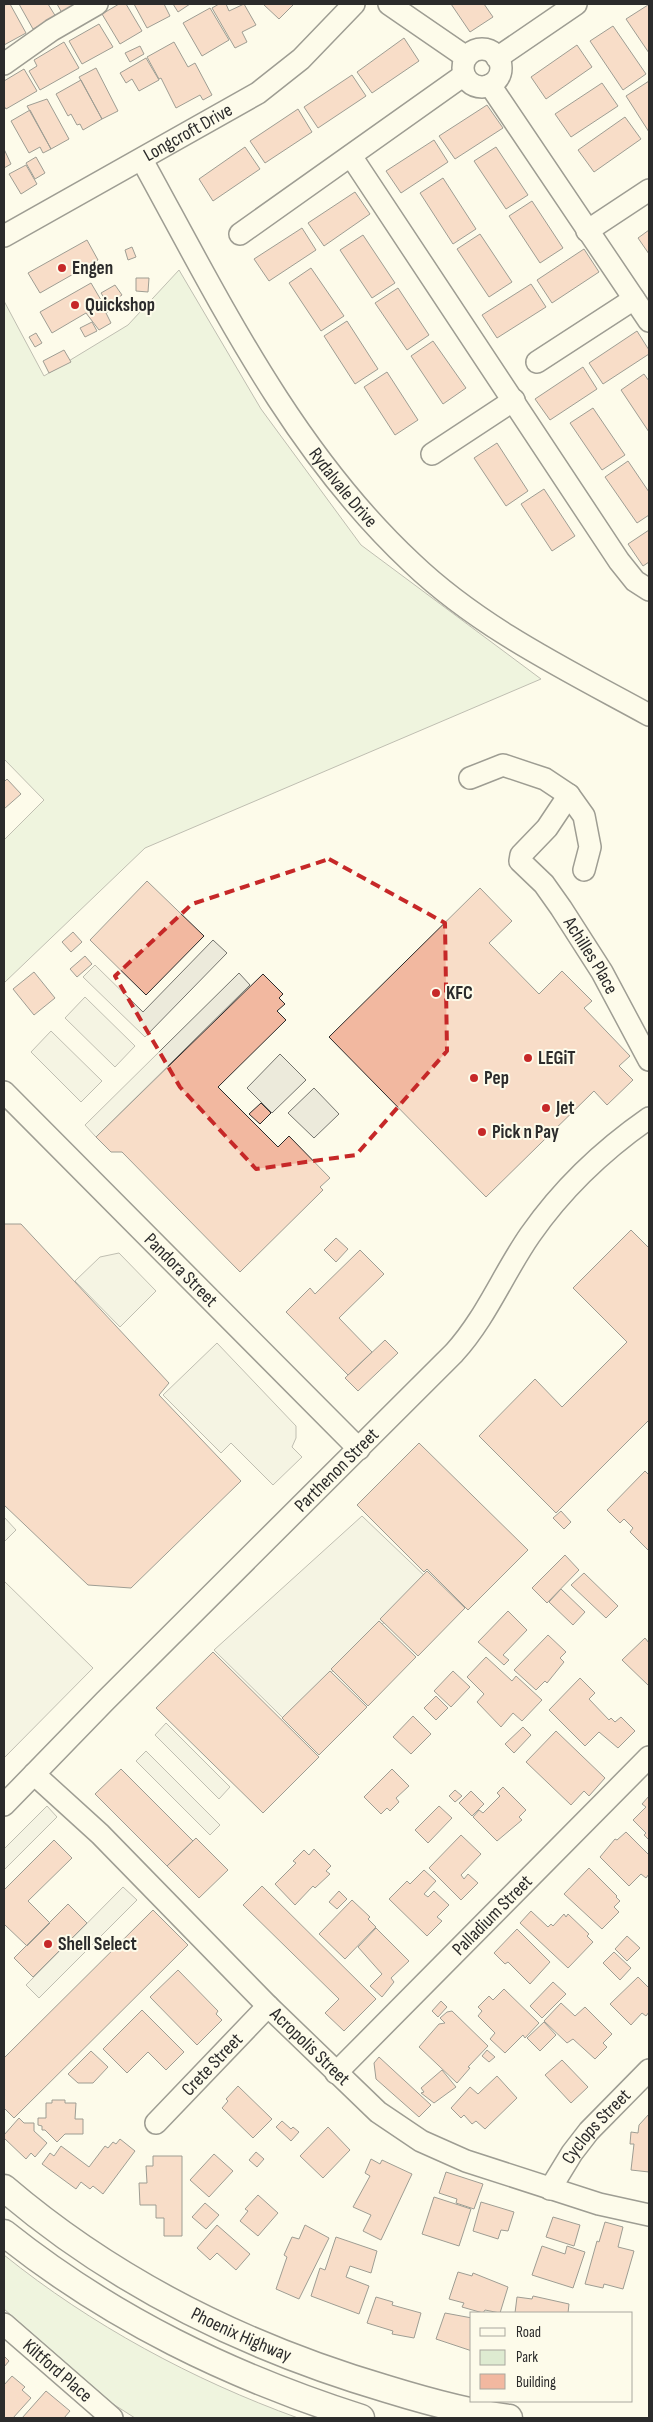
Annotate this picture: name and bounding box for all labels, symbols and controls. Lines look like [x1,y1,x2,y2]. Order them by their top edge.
street label: Longcroft Drive [139,98,236,167]
place label: Engen [72,257,113,280]
marker: Engen [56,262,68,274]
place label: Quickshop [85,294,155,317]
marker: Quickshop [69,299,81,311]
street label: Rydalvale Drive [304,443,382,532]
street label: Achilles Place [558,912,623,998]
place label: KFC [446,982,473,1005]
marker: KFC [430,987,442,999]
place label: LEGiT [538,1047,576,1070]
marker: LEGiT [522,1052,534,1064]
place label: Pep [484,1067,509,1090]
marker: Pep [468,1072,480,1084]
place label: Jet [555,1097,575,1120]
marker: Jet [540,1102,552,1114]
place label: Pick n Pay [492,1121,559,1144]
marker: Pick n Pay [476,1126,488,1138]
street label: Pandora Street [139,1228,223,1312]
street label: Parthenon Street [290,1423,384,1517]
street label: Palladium Street [447,1870,537,1960]
place label: Shell Select [58,1933,137,1956]
marker: Shell Select [42,1938,54,1950]
street label: Acropolis Street [265,2002,355,2090]
street label: Crete Street [177,2028,248,2101]
street label: Cyclops Street [557,2084,636,2168]
street label: Phoenix Highway [187,2302,295,2367]
legend [470,2312,633,2402]
text: Road [516,2323,541,2342]
street label: Kiltford Place [18,2334,97,2407]
text: Park [516,2348,538,2367]
text: Building [516,2373,556,2392]

